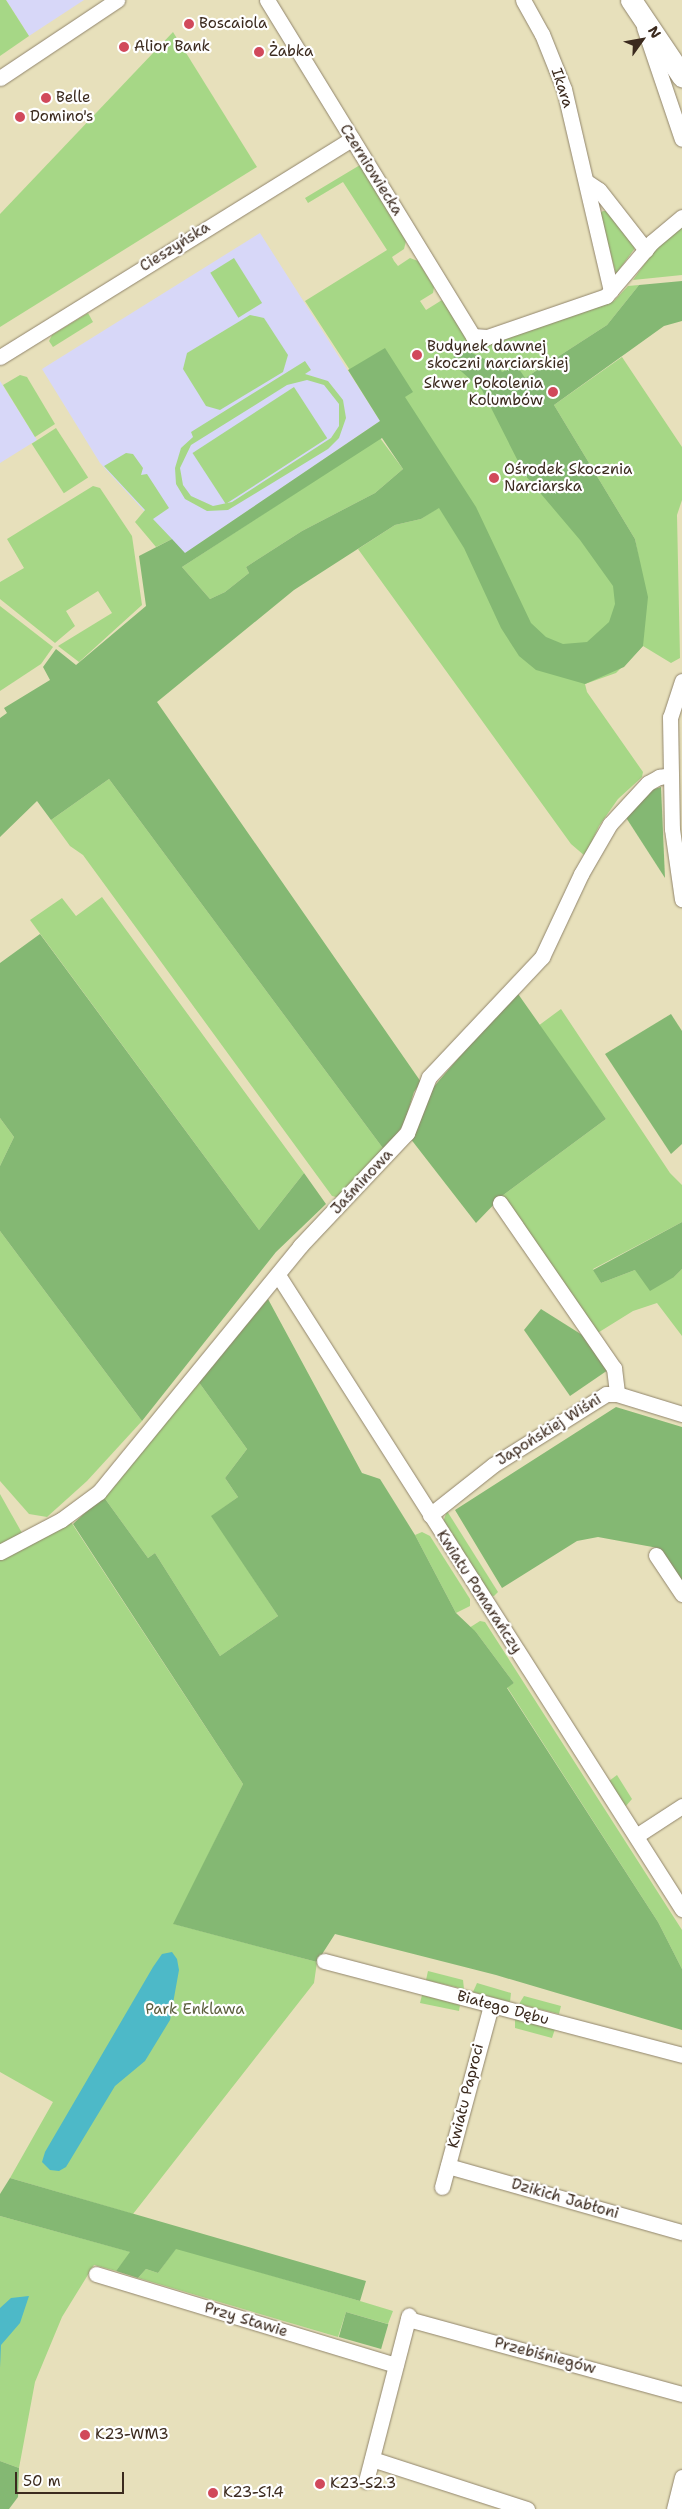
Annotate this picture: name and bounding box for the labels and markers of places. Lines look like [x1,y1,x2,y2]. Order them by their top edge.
place label: Boscaiola [199,15,267,33]
marker: Boscaiola [183,18,195,30]
place label: Alior Bank [134,38,210,56]
marker: Alior Bank [118,41,130,53]
place label: Żabka [269,43,313,61]
marker: Żabka [253,46,265,58]
place label: Belle [56,89,90,107]
marker: Belle [40,92,52,104]
place label: Domino's [30,108,93,126]
marker: Domino's [14,111,26,123]
place label: Budynek dawnej skoczni narciarskiej [427,337,568,372]
marker: Budynek dawnej skoczni narciarskiej [411,349,423,361]
place label: Skwer Pokolenia Kolumbów [424,374,543,409]
marker: Skwer Pokolenia Kolumbów [547,386,559,398]
place label: Ośrodek Skocznia Narciarska [504,460,632,495]
marker: Ośrodek Skocznia Narciarska [488,472,500,484]
place label: K23-WM3 [95,2426,169,2444]
marker: K23-WM3 [79,2429,91,2441]
place label: K23-S2.3 [330,2475,396,2493]
marker: K23-S2.3 [314,2478,326,2490]
place label: K23-S1.4 [223,2484,284,2502]
marker: K23-S1.4 [207,2487,219,2499]

